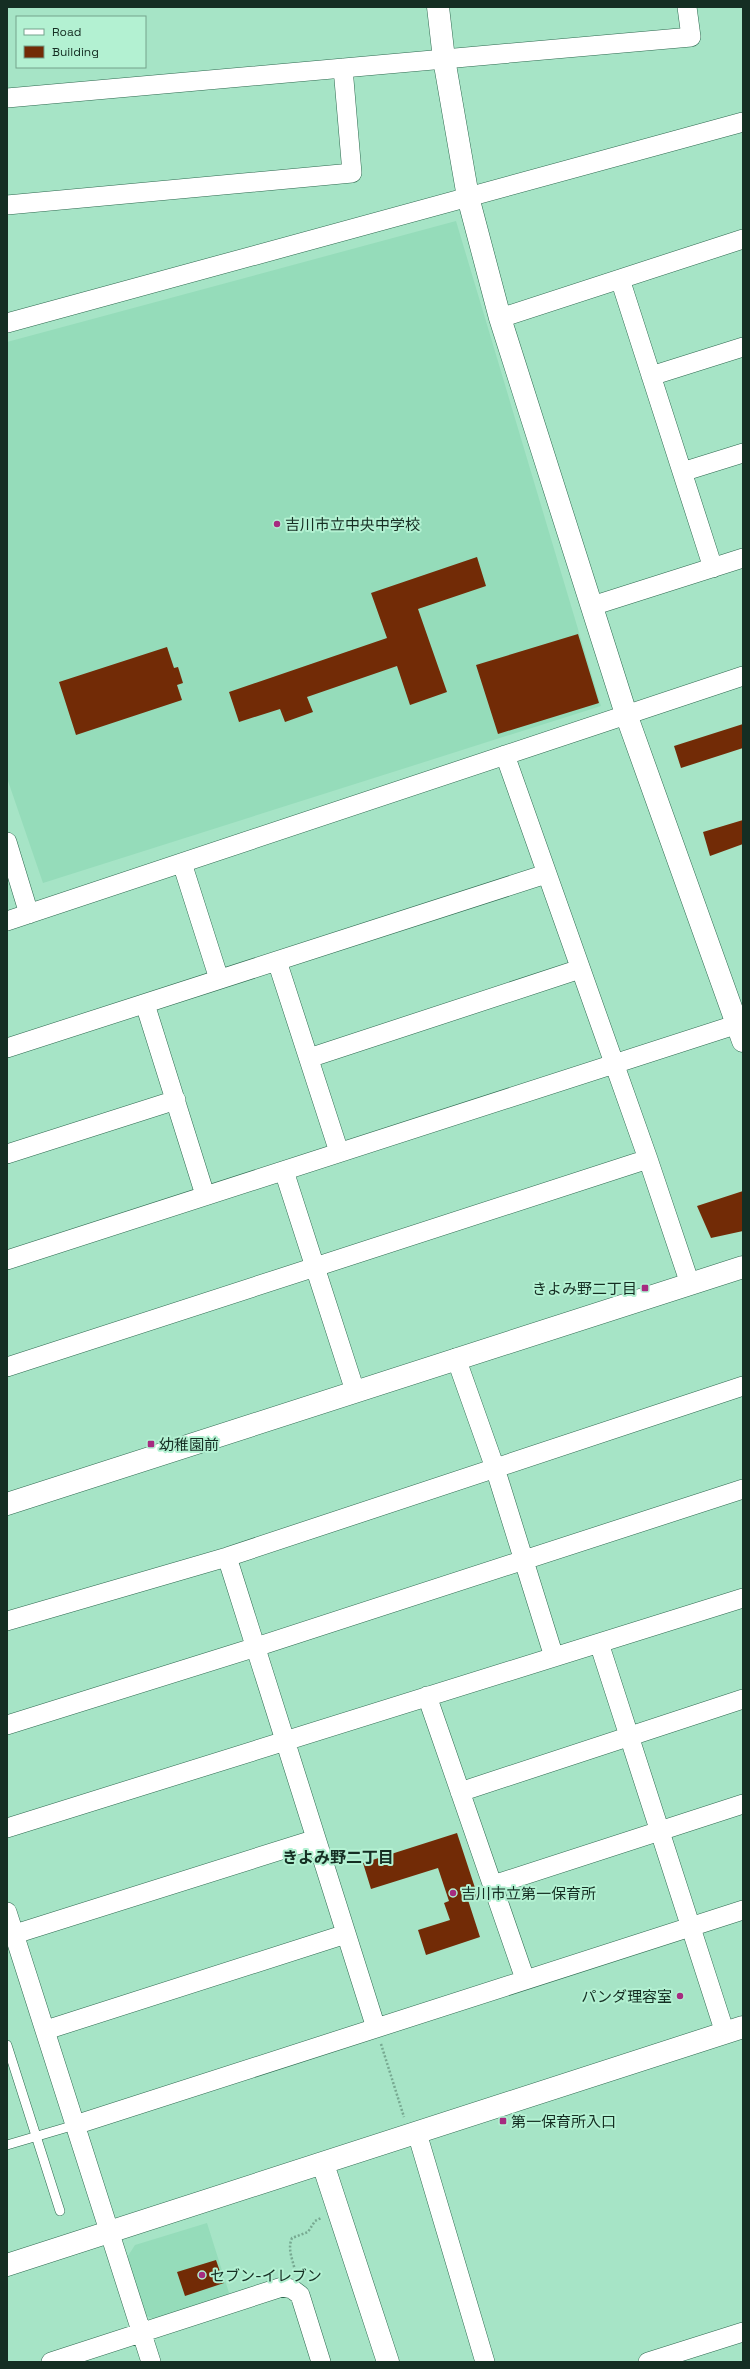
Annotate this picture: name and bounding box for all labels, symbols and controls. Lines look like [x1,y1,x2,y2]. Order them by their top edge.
legend [16,16,146,68]
text: Road [52,24,81,40]
text: Building [52,44,99,60]
place label: 吉川市立中央中学校 [285,515,420,534]
marker: 吉川市立中央中学校 [272,519,282,529]
place label: きよみ野二丁目 [532,1279,637,1298]
marker: きよみ野二丁目 [640,1283,650,1293]
place label: 幼稚園前 [159,1435,219,1454]
marker: 幼稚園前 [146,1439,156,1449]
district label: きよみ野二丁目 [282,1847,394,1868]
place label: 吉川市立第一保育所 [461,1884,596,1903]
marker: 吉川市立第一保育所 [448,1888,458,1898]
place label: パンダ理容室 [581,1987,672,2006]
marker: パンダ理容室 [675,1991,685,2001]
place label: 第一保育所入口 [511,2112,616,2131]
marker: 第一保育所入口 [498,2116,508,2126]
place label: セブン-イレブン [210,2266,322,2285]
marker: セブン-イレブン [197,2270,207,2280]

